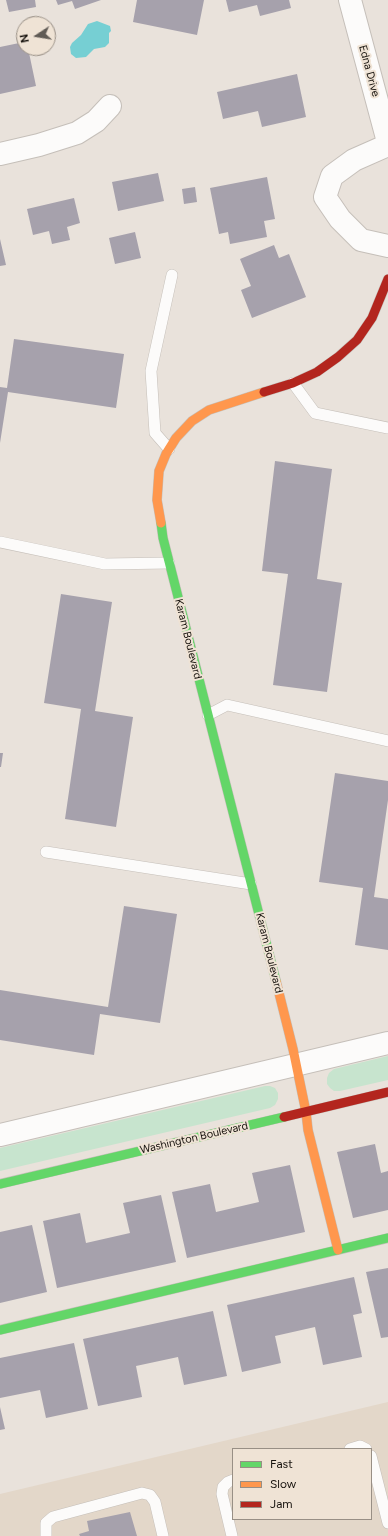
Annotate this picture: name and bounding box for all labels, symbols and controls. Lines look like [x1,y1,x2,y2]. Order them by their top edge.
north arrow [16,16,56,56]
text: N [18,33,32,44]
street label: Edna Drive [356,44,382,98]
street label: Karam Boulevard [172,597,204,681]
street label: Karam Boulevard [253,911,285,995]
street label: Washington Boulevard [139,1119,249,1157]
legend [232,1448,372,1520]
text: Fast [270,1457,293,1471]
text: Slow [270,1477,296,1491]
text: Jam [270,1497,293,1511]

